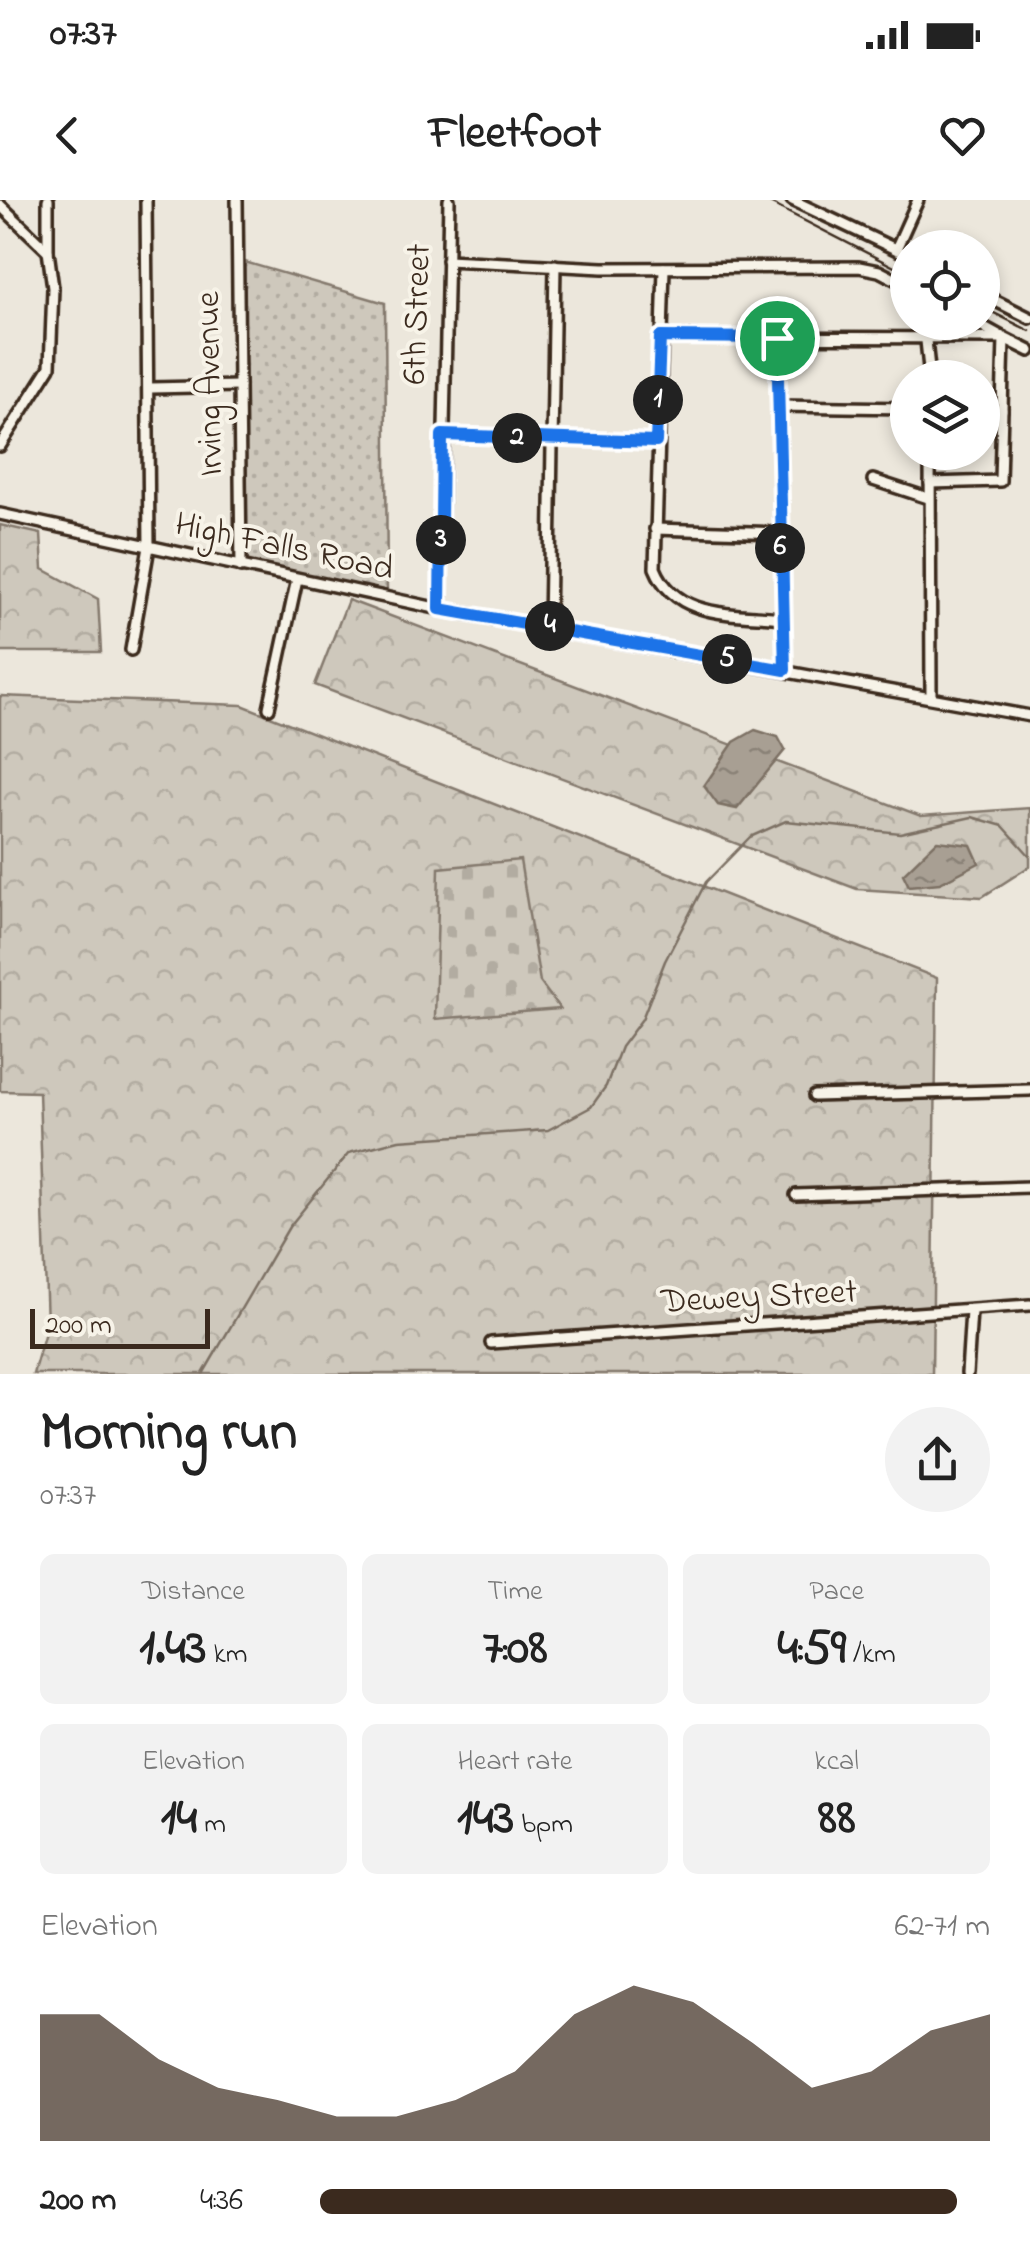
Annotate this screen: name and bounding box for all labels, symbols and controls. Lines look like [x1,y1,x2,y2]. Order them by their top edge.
text: 07:37 [50,7,117,63]
text: Fleetfoot [429,102,601,168]
icon: back [40,108,95,163]
icon: heart [935,108,990,163]
map controls [890,230,1000,470]
button: locate [890,230,1000,340]
street label: 6th Street [390,243,446,385]
street label: Irving Avenue [184,291,238,477]
pin [735,296,820,381]
icon: arrive [750,311,805,366]
button: layers [890,360,1000,470]
pin: 1 [633,375,683,425]
text: 1 [654,379,662,420]
pin: 2 [492,413,542,463]
text: 2 [510,417,524,458]
street label: High Falls Road [170,500,398,596]
pin: 3 [416,515,466,565]
text: 3 [435,519,447,560]
pin: 6 [755,523,805,573]
text: 6 [774,527,786,568]
pin: 4 [525,601,575,651]
text: 4 [544,605,556,646]
pin: 5 [702,634,752,684]
text: 5 [719,638,735,679]
street label: Dewey Street [659,1267,859,1329]
scale bar [30,1304,210,1348]
text: 200 m [45,1306,112,1347]
text: Morning run [40,1395,297,1475]
button: share [885,1407,990,1512]
text: 07:37 [40,1473,96,1520]
text: Distance [142,1572,245,1613]
text: Time [487,1572,543,1613]
text: Pace [809,1572,864,1613]
text: 1.43 [139,1613,207,1686]
text: 7:08 [482,1613,548,1686]
text: 4:59 [778,1613,846,1686]
text: km [207,1635,248,1676]
text: /km [846,1635,896,1676]
text: Elevation [142,1742,245,1783]
text: Heart rate [458,1742,572,1783]
text: kcal [814,1742,859,1783]
text: 14 [161,1783,197,1856]
text: 143 [457,1783,514,1856]
text: 88 [818,1783,855,1856]
text: m [197,1805,226,1846]
text: bpm [514,1805,573,1846]
text: Elevation [40,1904,158,1951]
text: 62–71 m [895,1904,990,1951]
text: 200 m [40,2178,116,2225]
text: 4:36 [200,2178,243,2225]

